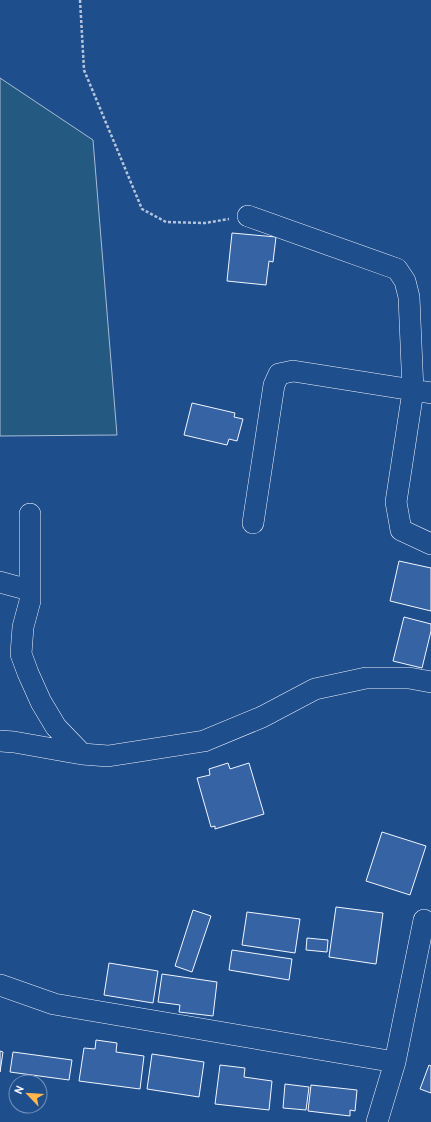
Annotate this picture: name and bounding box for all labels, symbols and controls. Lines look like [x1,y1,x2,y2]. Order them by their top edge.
north arrow [8,1074,48,1114]
text: N [11,1084,27,1096]

